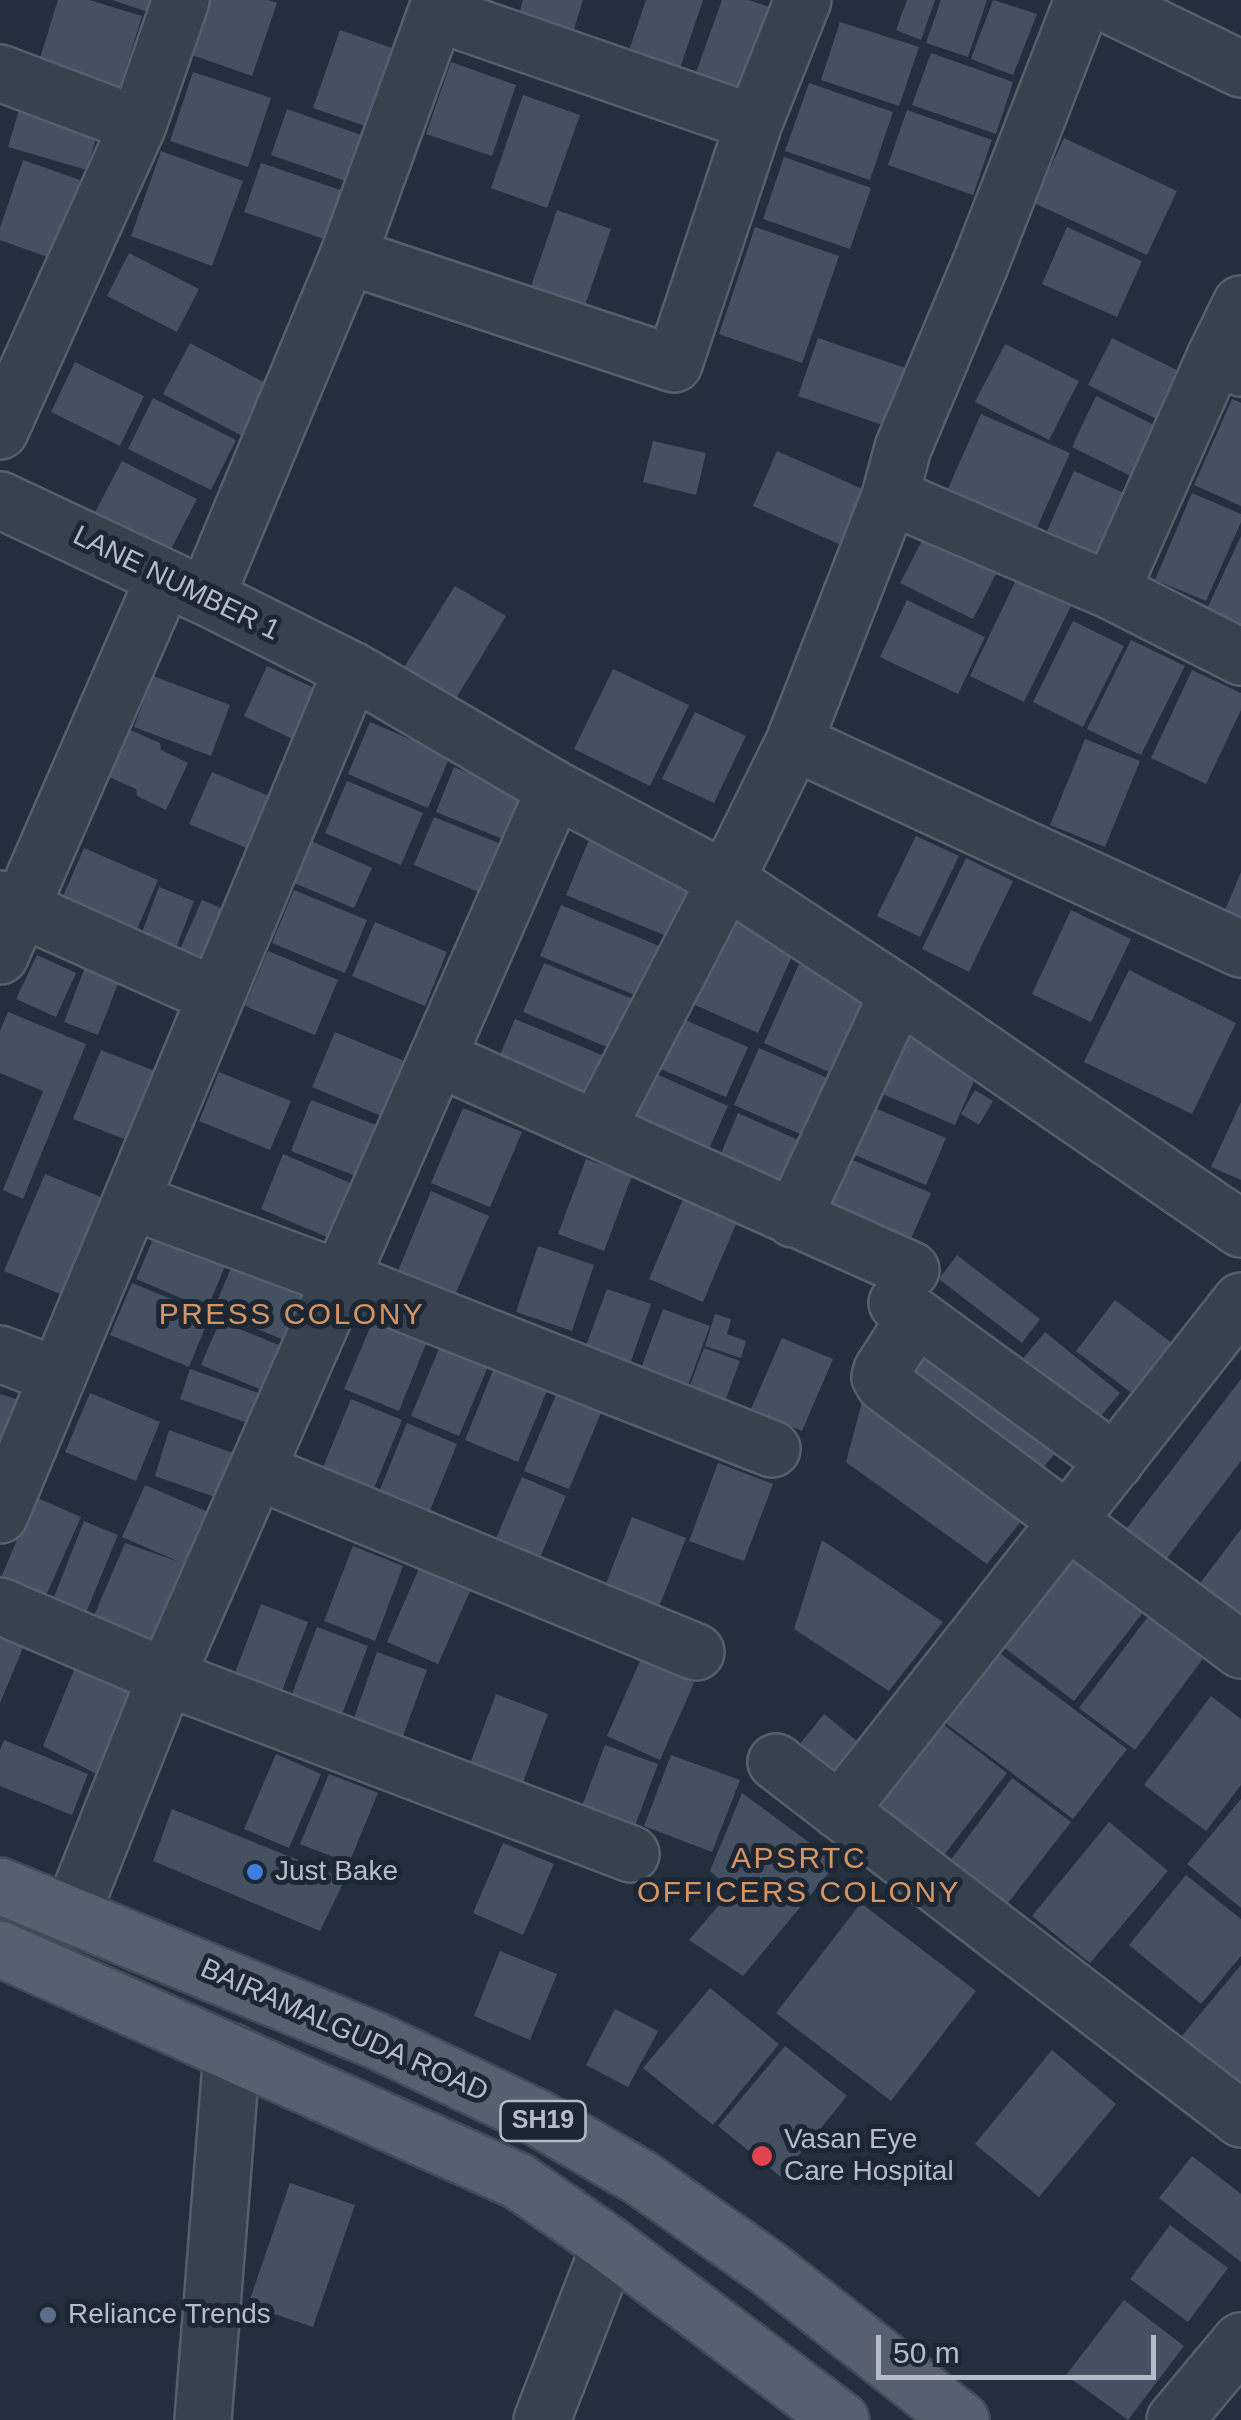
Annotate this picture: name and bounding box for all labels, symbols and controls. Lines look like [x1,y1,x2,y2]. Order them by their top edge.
street label: LANE NUMBER 1 [67,519,285,649]
district label: PRESS COLONY [159,1298,425,1334]
district label: APSRTC OFFICERS COLONY [637,1842,961,1912]
place label: Just Bake [275,1855,398,1889]
marker: Just Bake [244,1861,266,1883]
street label: BAIRAMALGUDA ROAD [195,1952,493,2110]
road number: SH19 [500,2101,586,2141]
place label: Vasan Eye Care Hospital [784,2123,954,2189]
marker: Vasan Eye Care Hospital [749,2143,775,2169]
place label: Reliance Trends [68,2298,271,2332]
marker: Reliance Trends [37,2304,59,2326]
scale bar [881,2315,1161,2377]
text: 50 m [893,2336,960,2369]

